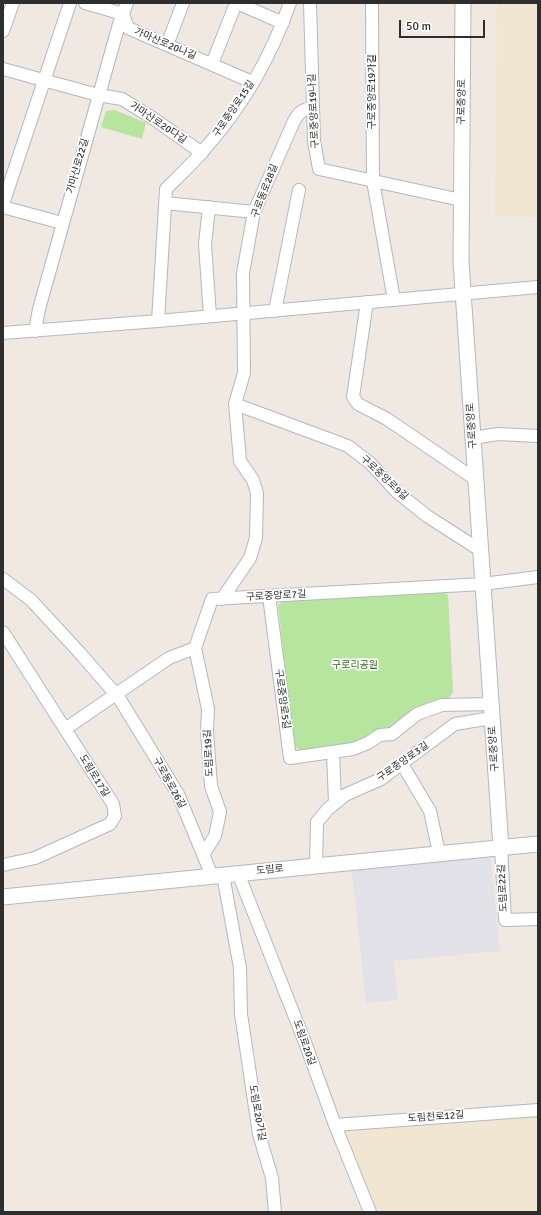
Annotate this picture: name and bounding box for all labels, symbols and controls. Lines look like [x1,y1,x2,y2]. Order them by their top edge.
scale bar [401,12,487,38]
text: 50 m [406,19,431,34]
street label: 가마산로20나길 [132,26,198,62]
street label: 구로중앙로19가길 [366,54,378,130]
street label: 구로중앙로19나길 [306,73,322,149]
street label: 구로중앙로15길 [211,78,257,140]
street label: 구로중앙로 [456,79,468,125]
street label: 가마산로20다길 [127,100,189,146]
street label: 가마산로22길 [64,137,92,195]
street label: 구로동로28길 [249,162,281,220]
street label: 구로중앙로 [464,403,480,449]
street label: 구로중앙로9길 [358,453,410,503]
street label: 구로중앙로7길 [245,588,307,604]
park label: 구로리공원 [332,659,378,671]
street label: 구로중앙로5길 [272,668,292,730]
street label: 구로중앙로 [486,726,502,772]
street label: 도림로19길 [202,729,216,777]
street label: 구로중앙로3길 [375,740,431,784]
street label: 도림로17길 [76,753,112,799]
street label: 구로동로26길 [150,755,188,811]
street label: 도림로 [256,863,284,877]
street label: 도림로22길 [496,864,510,912]
street label: 도림로20길 [290,1019,318,1067]
street label: 도림로20가길 [246,1084,268,1142]
street label: 도림천로12길 [407,1109,465,1125]

